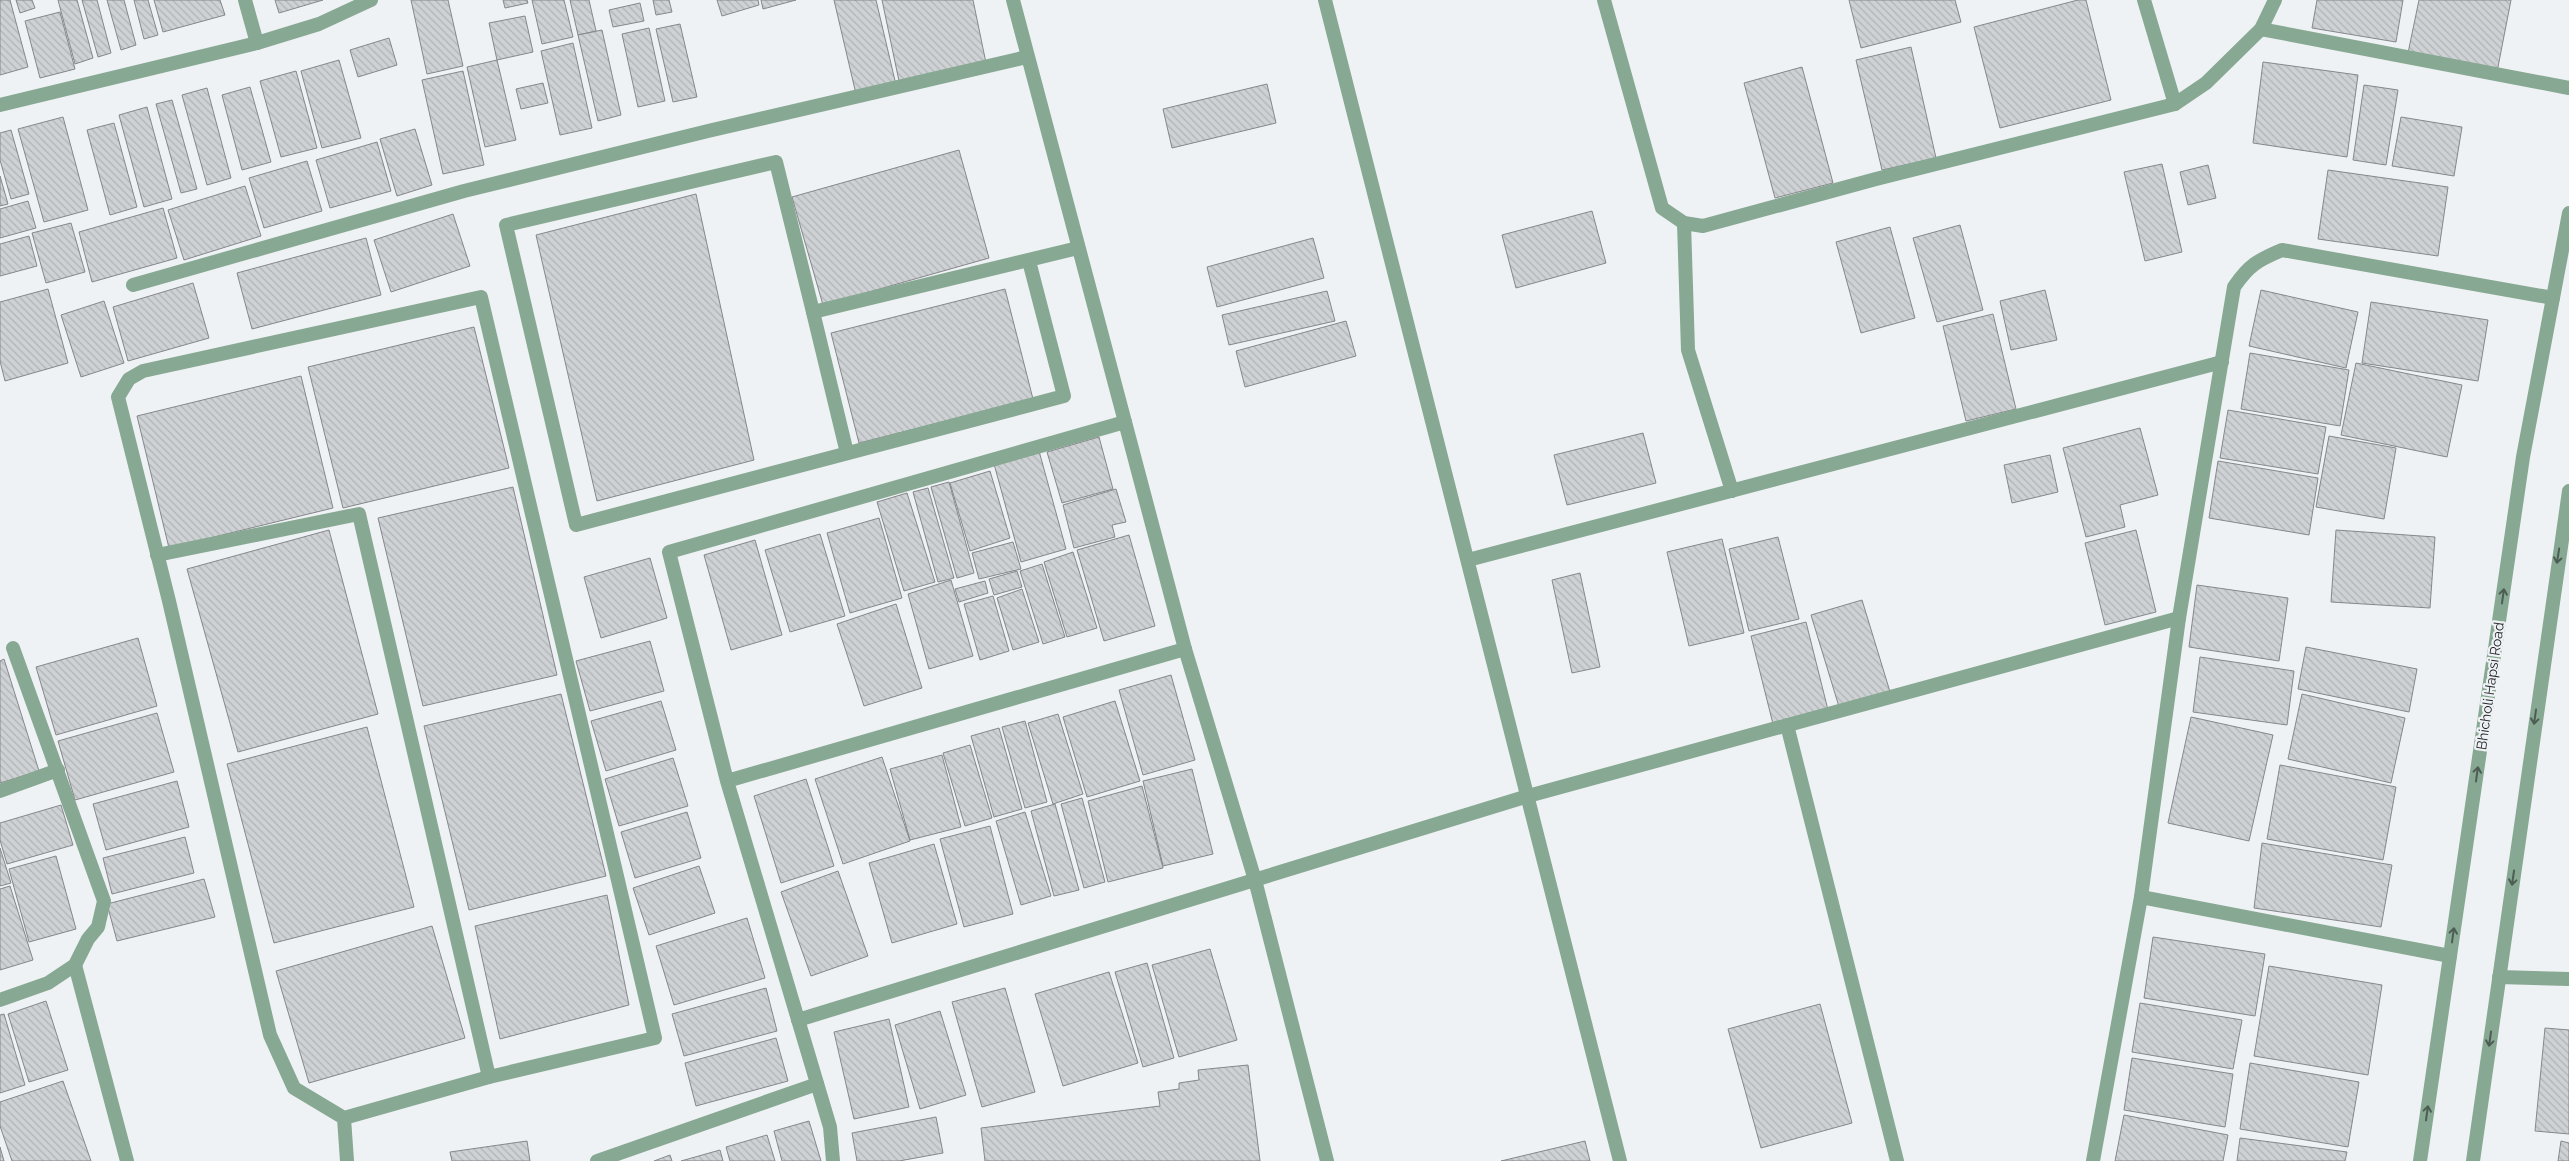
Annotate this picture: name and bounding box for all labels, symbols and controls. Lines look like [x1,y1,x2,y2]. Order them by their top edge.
one-way arrow [2553,548,2563,564]
one-way arrow [2498,588,2508,604]
street label: Bhicholi Hapsi Road [2473,621,2507,751]
one-way arrow [2530,709,2540,725]
one-way arrow [2472,766,2482,782]
one-way arrow [2507,869,2517,885]
one-way arrow [2448,927,2458,943]
one-way arrow [2485,1030,2495,1046]
one-way arrow [2422,1105,2432,1121]

